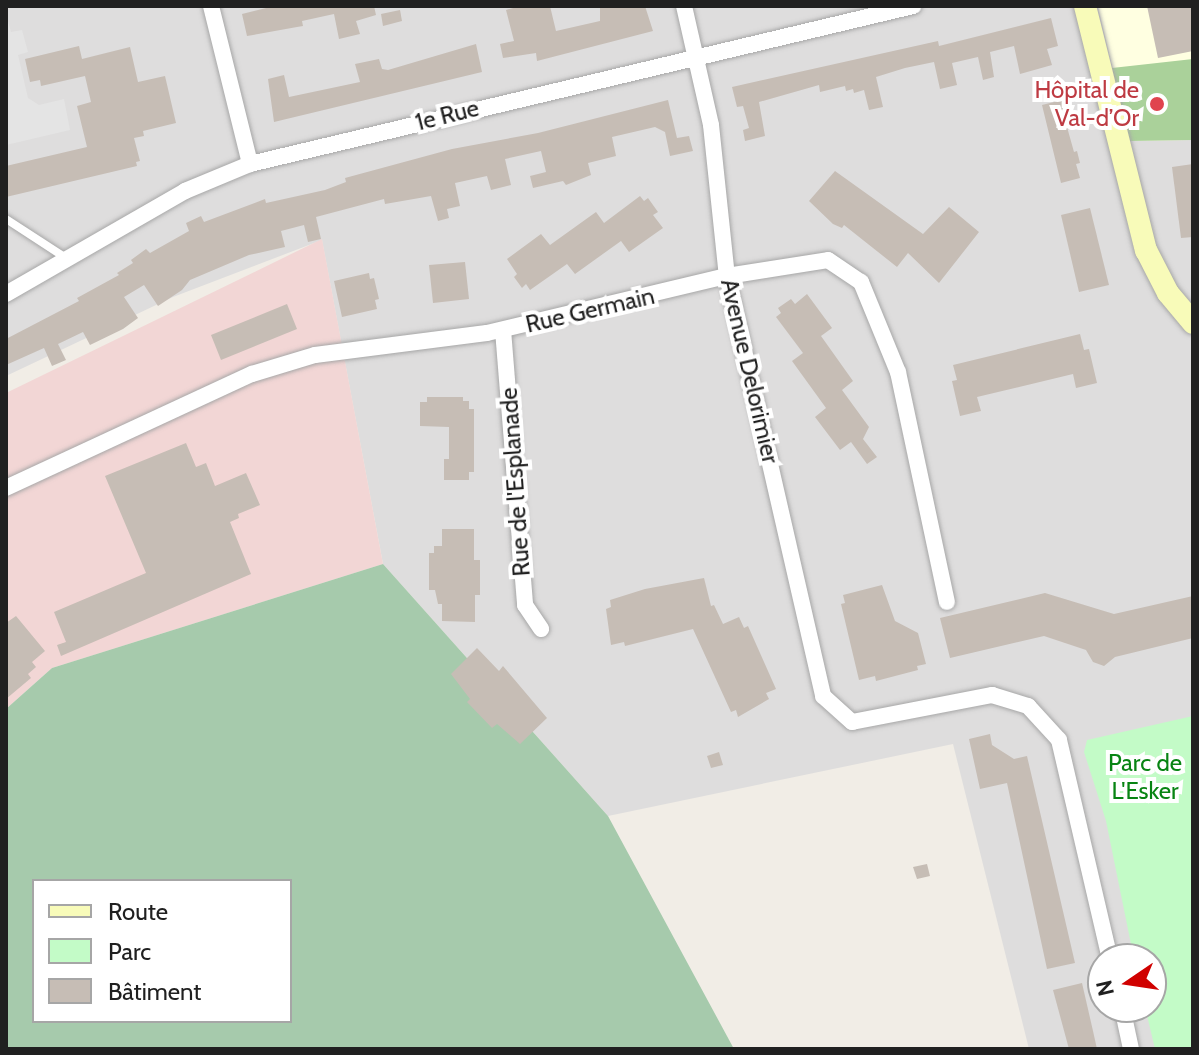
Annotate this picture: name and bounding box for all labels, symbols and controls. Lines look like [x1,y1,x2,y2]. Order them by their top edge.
place label: Hôpital de Val-d’Or [1034,76,1139,132]
street label: 1e Rue [412,93,482,137]
marker: Hôpital de Val-d’Or [1146,93,1168,115]
street label: Avenue Delorimier [715,276,785,466]
street label: Rue Germain [523,281,657,339]
street label: Rue de l'Esplanade [494,387,536,577]
park label: Parc de L'Esker [1108,749,1182,805]
legend [32,879,292,1023]
text: Route [108,897,168,926]
text: Parc [108,937,151,966]
north arrow [1087,943,1167,1023]
text: Bâtiment [108,977,201,1006]
text: N [1090,977,1120,999]

